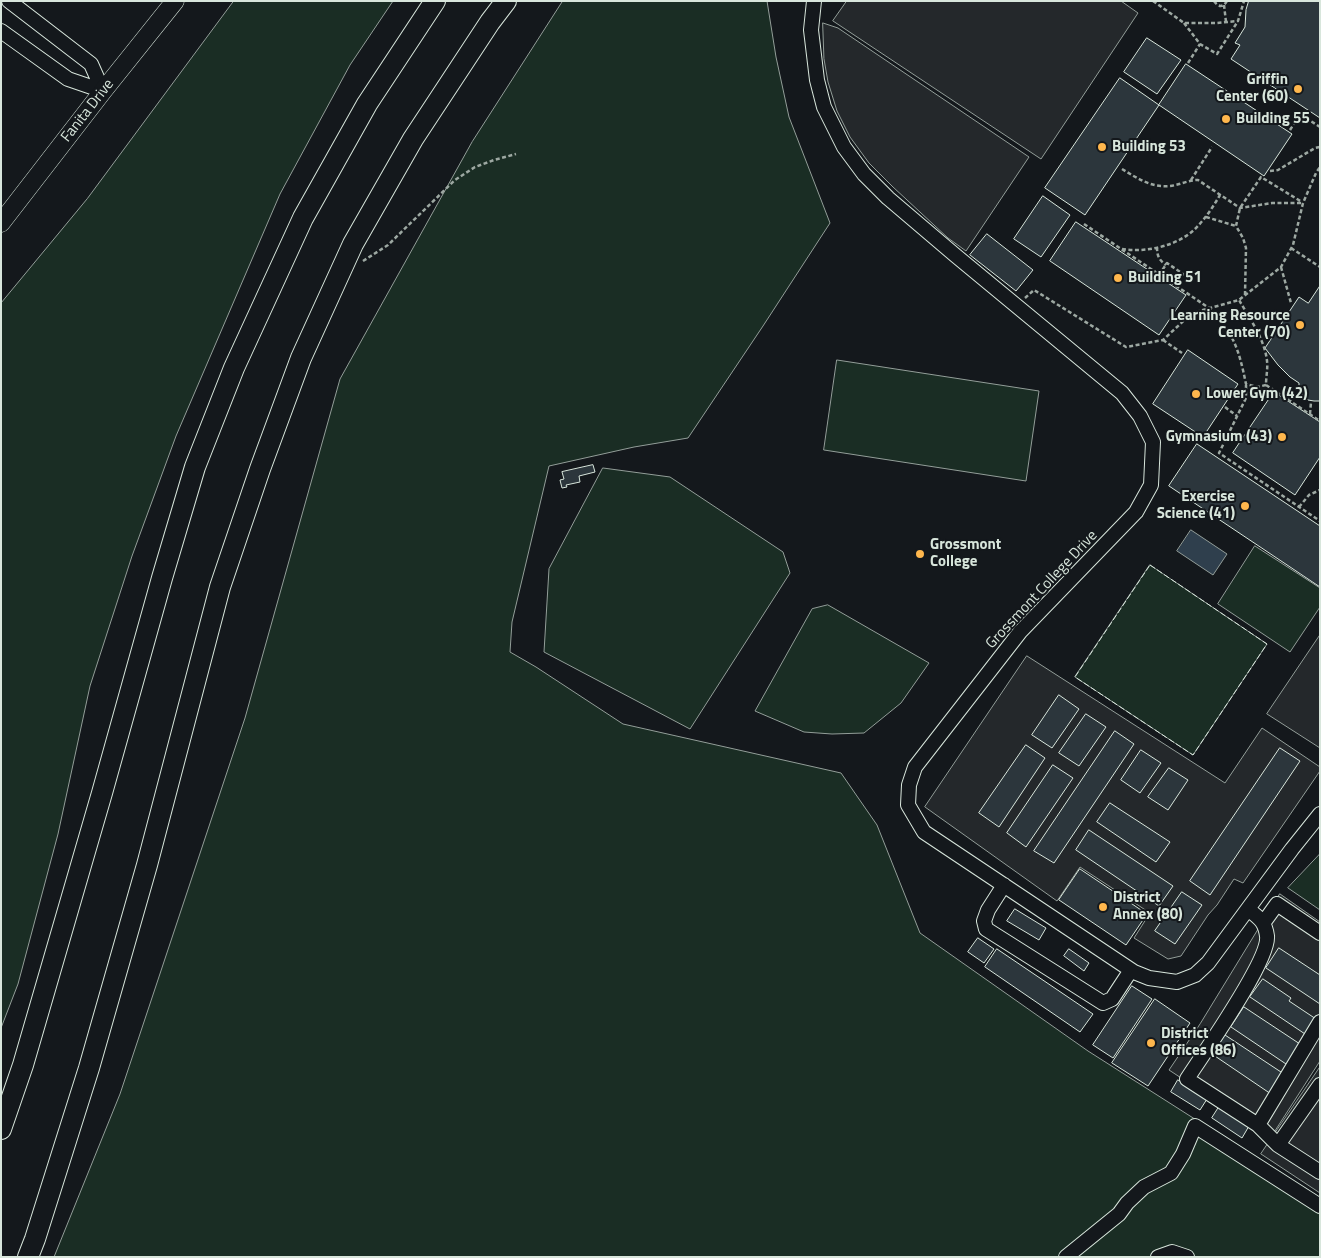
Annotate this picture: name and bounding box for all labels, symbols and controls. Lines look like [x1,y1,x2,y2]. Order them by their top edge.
place label: Griffin Center (60) [1216,71,1288,106]
street label: Fanita Drive [58,76,118,146]
marker: Griffin Center (60) [1292,83,1304,95]
place label: Building 55 [1236,110,1310,128]
marker: Building 55 [1220,113,1232,125]
place label: Building 53 [1112,138,1186,156]
marker: Building 53 [1096,141,1108,153]
place label: Building 51 [1128,269,1202,287]
marker: Building 51 [1112,272,1124,284]
place label: Learning Resource Center (70) [1170,307,1290,342]
marker: Learning Resource Center (70) [1294,319,1306,331]
place label: Lower Gym (42) [1206,385,1308,403]
marker: Lower Gym (42) [1190,388,1202,400]
place label: Gymnasium (43) [1166,428,1272,446]
marker: Gymnasium (43) [1276,431,1288,443]
place label: Exercise Science (41) [1157,488,1235,523]
marker: Exercise Science (41) [1239,500,1251,512]
street label: Grossmont College Drive [983,527,1101,653]
place label: Grossmont College [930,536,1001,571]
marker: Grossmont College [914,548,926,560]
place label: District Annex (80) [1113,889,1183,924]
marker: District Annex (80) [1097,901,1109,913]
place label: District Offices (86) [1161,1025,1236,1060]
marker: District Offices (86) [1145,1037,1157,1049]

